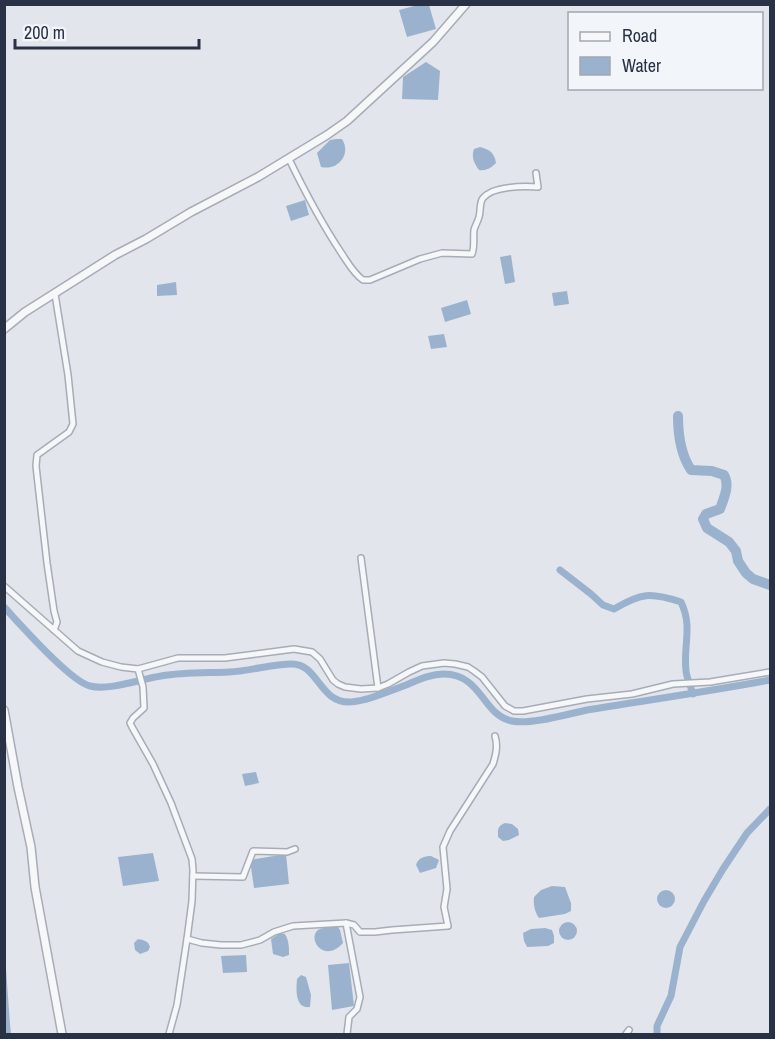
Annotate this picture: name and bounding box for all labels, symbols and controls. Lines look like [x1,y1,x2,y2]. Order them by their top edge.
scale bar [15,12,200,50]
legend [568,12,763,90]
text: 200 m [24,20,65,45]
text: Road [622,23,657,48]
text: Water [622,53,661,78]

